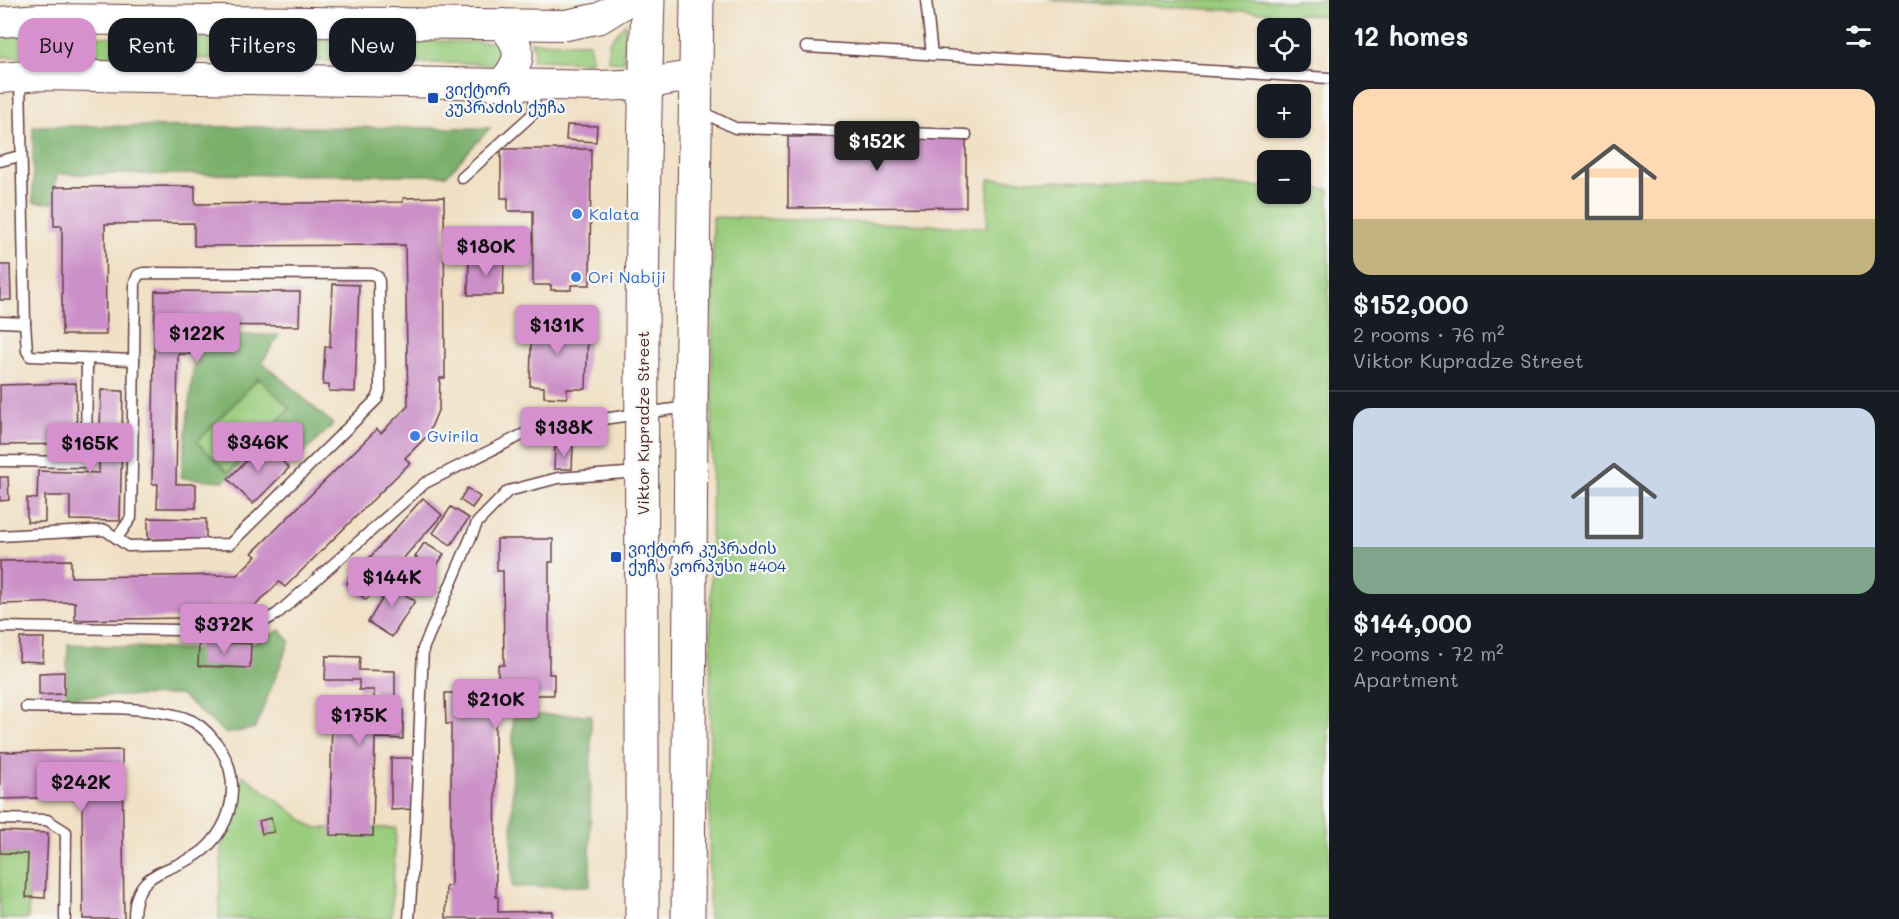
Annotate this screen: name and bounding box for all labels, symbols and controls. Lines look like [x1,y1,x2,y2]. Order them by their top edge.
chip: Buy [18,18,96,72]
chip: Rent [108,18,197,72]
chip: Filters [209,18,317,72]
chip: New [329,18,416,72]
map controls [1257,18,1311,204]
button: locate [1257,18,1311,72]
text: 12 homes [1353,19,1469,53]
icon: filters [1842,20,1875,53]
place label: ვიქტორ კუპრაძის ქუჩა [445,78,565,117]
button: + [1257,84,1311,138]
marker: ვიქტორ კუპრაძის ქუჩა [426,91,440,105]
pin: $152K [835,121,919,172]
text: $152K [848,127,906,153]
icon: home [1560,128,1668,236]
button: − [1257,150,1311,204]
place label: Kalata [589,203,640,224]
marker: Kalata [570,207,584,221]
pin: $180K [444,226,528,277]
text: $180K [456,232,516,258]
place label: Ori Nabiji [588,266,666,287]
marker: Ori Nabiji [569,270,583,284]
text: $152,000 [1353,287,1468,321]
pin: $131K [515,305,599,356]
text: $131K [529,311,585,337]
pin: $122K [155,313,239,364]
text: $122K [169,319,225,345]
text: 2 rooms · 76 m² [1353,321,1505,347]
street label: Viktor Kupradze Street [632,331,653,515]
text: Viktor Kupradze Street [1353,347,1584,373]
pin: $138K [522,407,606,458]
text: $138K [535,413,593,439]
pin: $346K [216,422,300,473]
pin: $165K [48,423,132,474]
place label: Gvirila [427,425,479,446]
text: $346K [227,428,289,454]
text: $165K [61,429,119,455]
marker: Gvirila [408,429,422,443]
icon: home [1560,447,1668,555]
place label: ვიქტორ კუპრაძის ქუჩა კორპუსი #404 [628,537,787,576]
marker: ვიქტორ კუპრაძის ქუჩა კორპუსი #404 [609,550,623,564]
pin: $144K [350,557,434,608]
text: $144K [362,563,422,589]
pin: $372K [182,604,266,655]
text: $144,000 [1353,606,1472,640]
text: $372K [194,610,254,636]
text: 2 rooms · 72 m² [1353,640,1504,666]
text: Apartment [1353,666,1459,692]
pin: $210K [454,679,538,730]
text: $210K [467,685,525,711]
pin: $175K [317,695,401,746]
text: $175K [330,701,388,727]
pin: $242K [39,762,123,813]
text: $242K [51,768,111,794]

